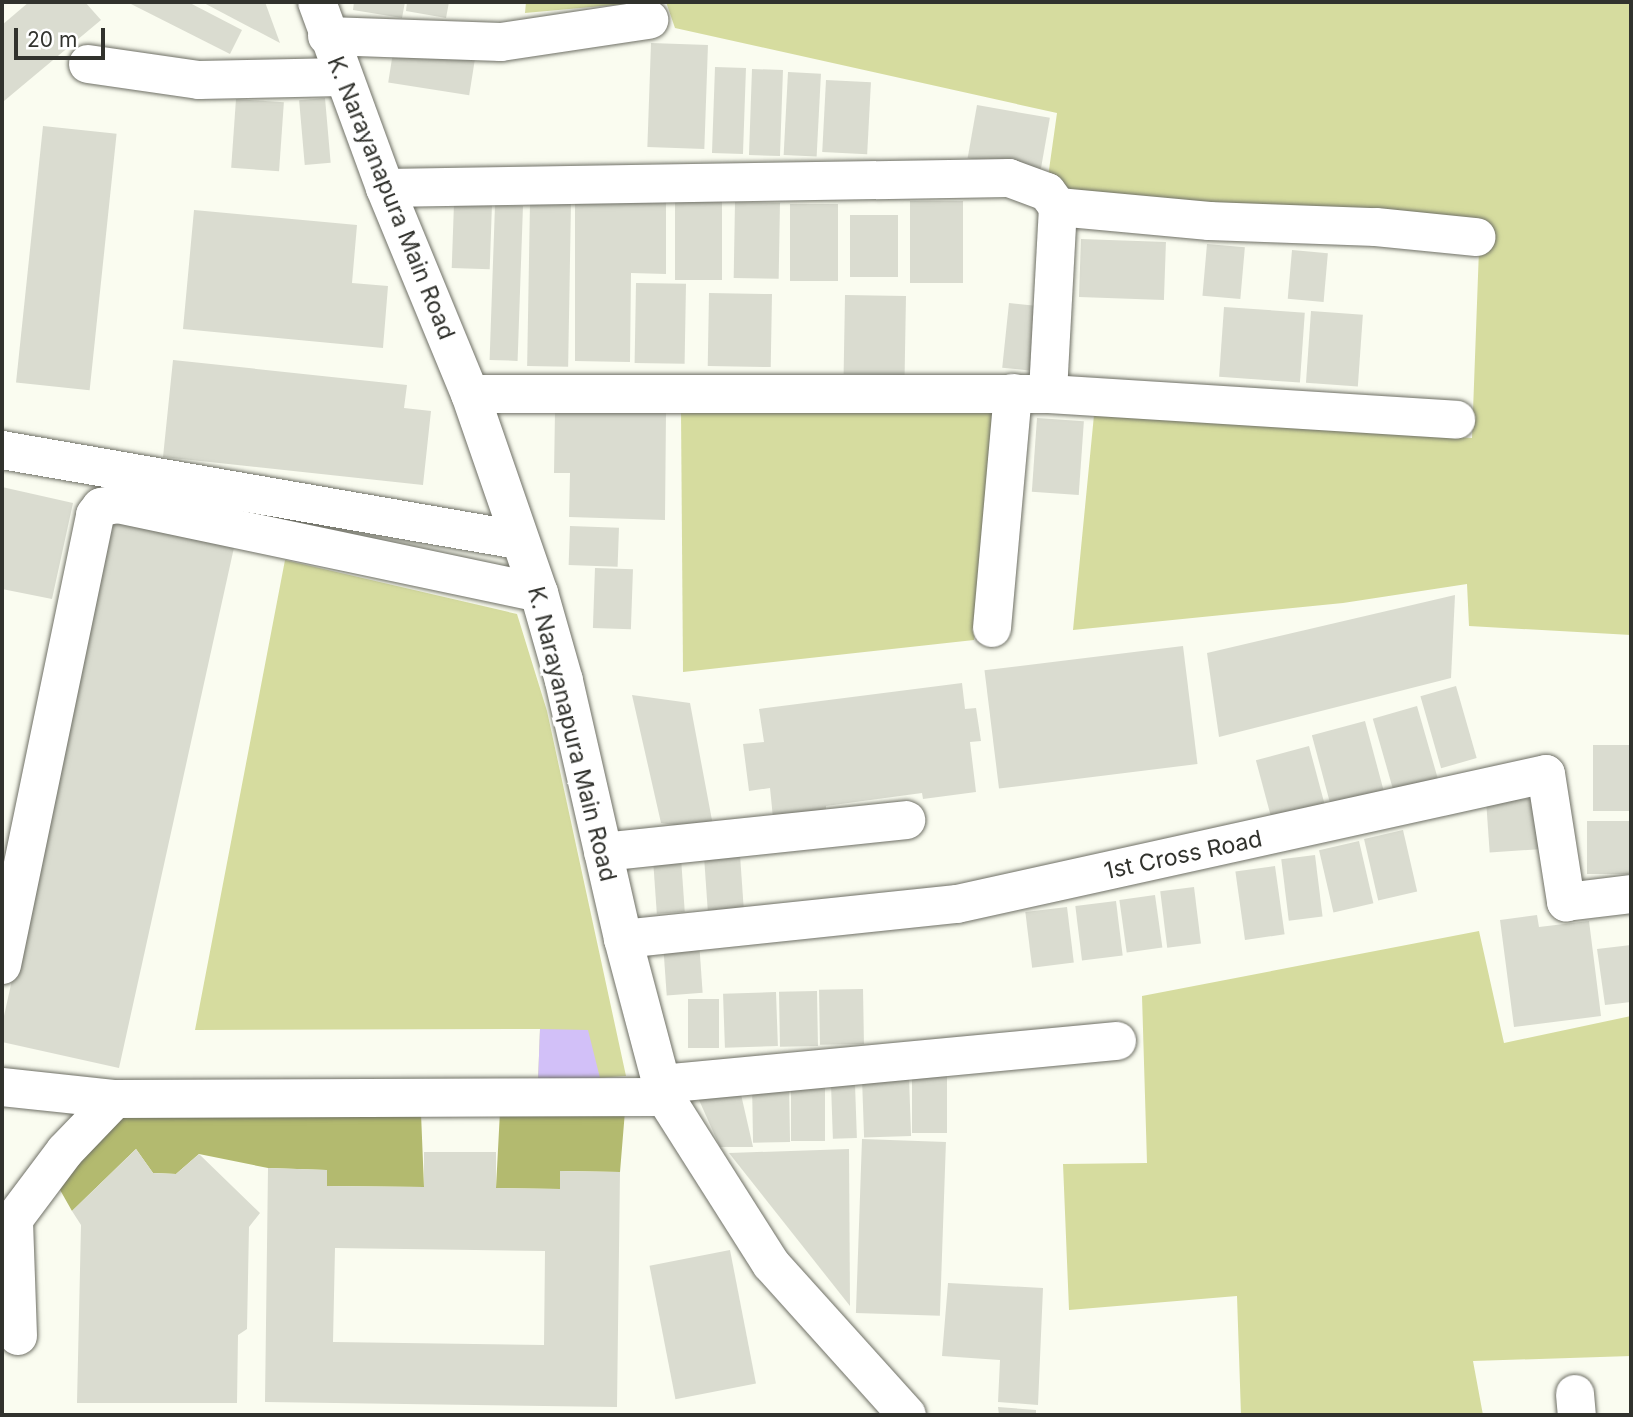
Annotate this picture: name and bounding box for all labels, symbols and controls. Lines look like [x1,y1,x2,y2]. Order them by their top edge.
scale bar [18,14,108,58]
text: 20 m [27,27,77,52]
street label: K. Narayanapura Main Road [321,52,461,344]
street label: K. Narayanapura Main Road [522,584,622,884]
street label: 1st Cross Road [1102,825,1264,885]

